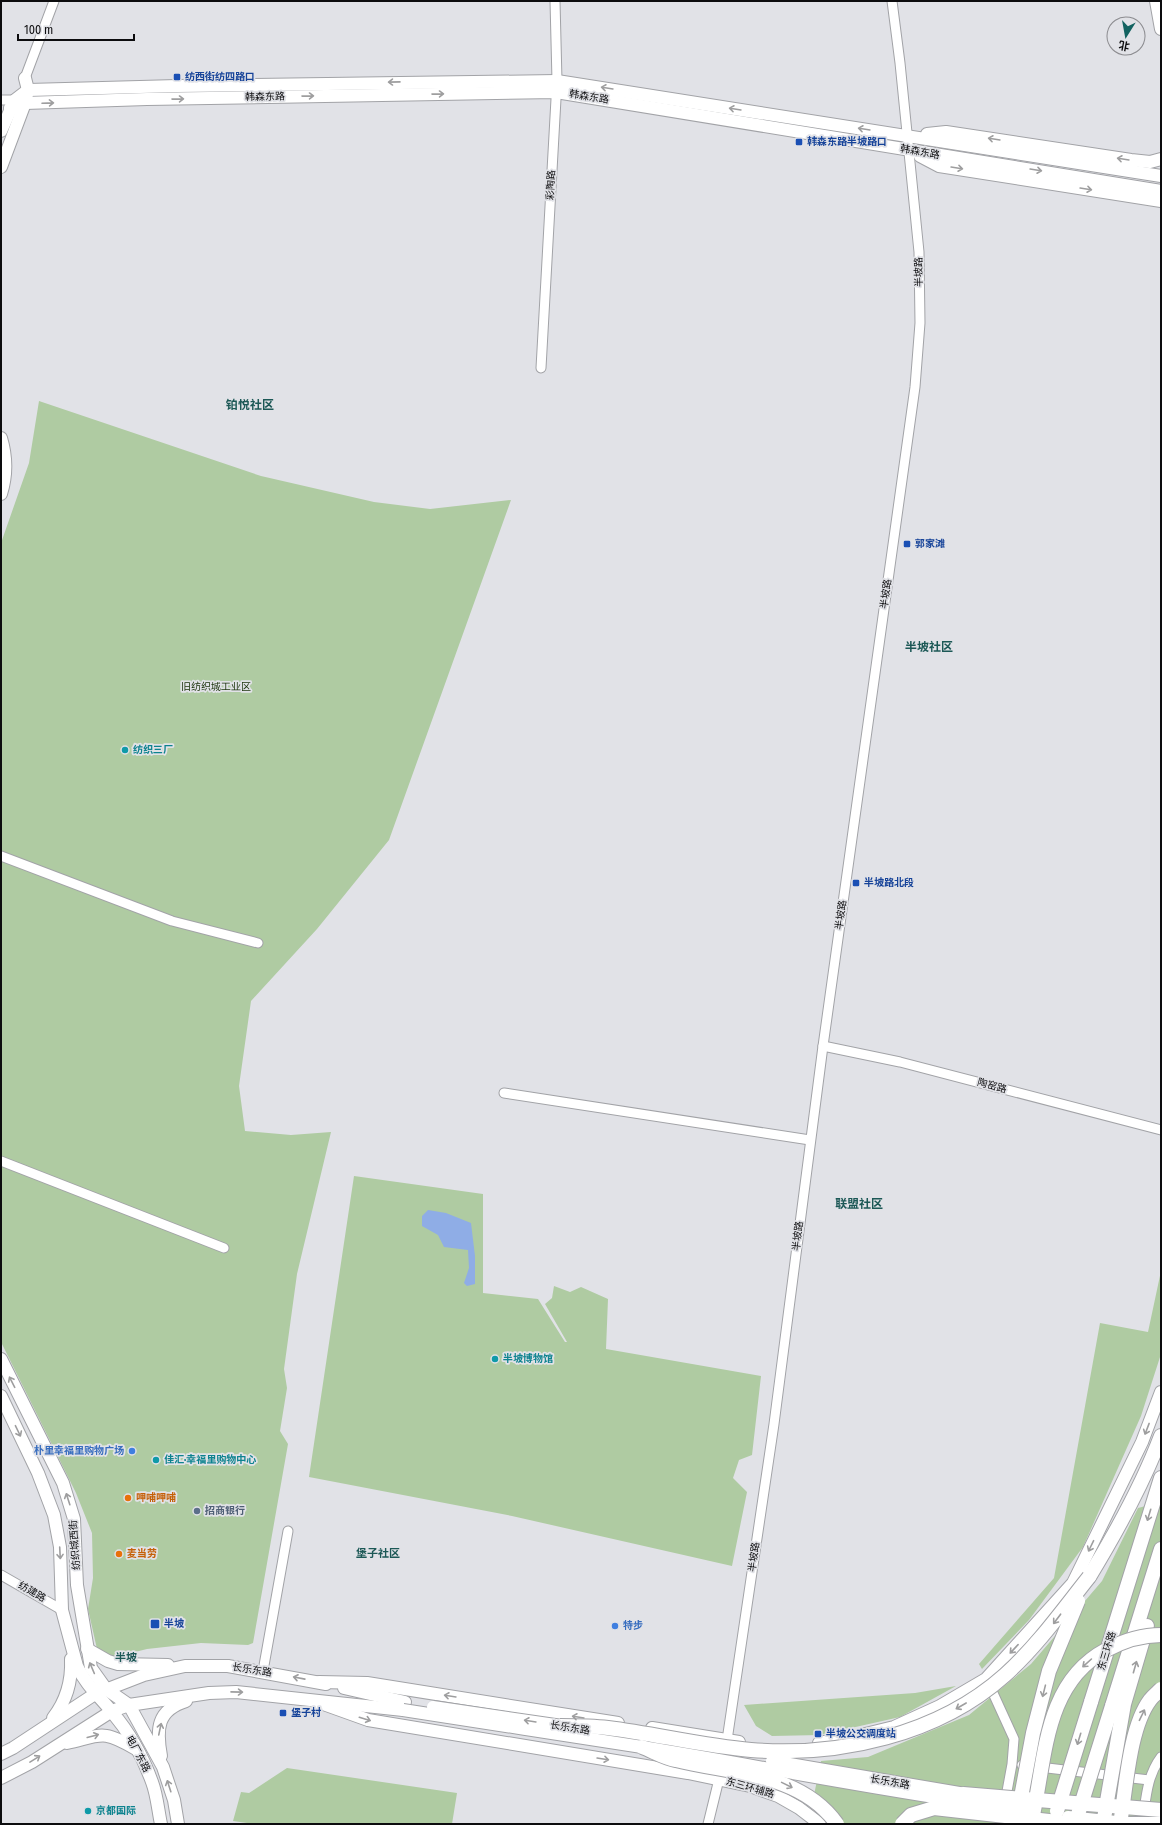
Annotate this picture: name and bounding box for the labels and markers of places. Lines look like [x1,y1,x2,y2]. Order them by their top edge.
place label: 纺西街纺四路口 [185,71,255,83]
marker: 纺西街纺四路口 [172,72,182,82]
place label: 韩森东路半坡路口 [807,136,887,148]
marker: 韩森东路半坡路口 [794,137,804,147]
place label: 郭家滩 [915,538,945,550]
marker: 郭家滩 [902,539,912,549]
place label: 纺织三厂 [133,744,173,756]
marker: 纺织三厂 [120,745,130,755]
place label: 半坡路北段 [864,877,914,889]
marker: 半坡路北段 [851,878,861,888]
place label: 半坡博物馆 [503,1352,553,1365]
marker: 半坡博物馆 [490,1354,500,1364]
place label: 朴里幸福里购物广场 [34,1445,124,1457]
marker: 朴里幸福里购物广场 [127,1446,137,1456]
place label: 佳汇·幸福里购物中心 [164,1454,256,1466]
marker: 佳汇·幸福里购物中心 [151,1455,161,1465]
place label: 呷哺呷哺 [136,1491,176,1504]
marker: 呷哺呷哺 [123,1493,133,1503]
place label: 招商银行 [204,1505,245,1517]
marker: 招商银行 [192,1506,202,1516]
place label: 麦当劳 [127,1548,157,1560]
marker: 麦当劳 [114,1549,124,1559]
marker: 半坡 [149,1618,161,1630]
place label: 半坡 [164,1618,185,1630]
place label: 特步 [623,1620,643,1632]
marker: 特步 [610,1621,620,1631]
place label: 堡子村 [291,1706,321,1719]
marker: 堡子村 [278,1708,288,1718]
place label: 半坡公交调度站 [826,1728,896,1740]
marker: 半坡公交调度站 [813,1729,823,1739]
place label: 京都国际 [96,1805,136,1817]
marker: 京都国际 [83,1806,93,1816]

